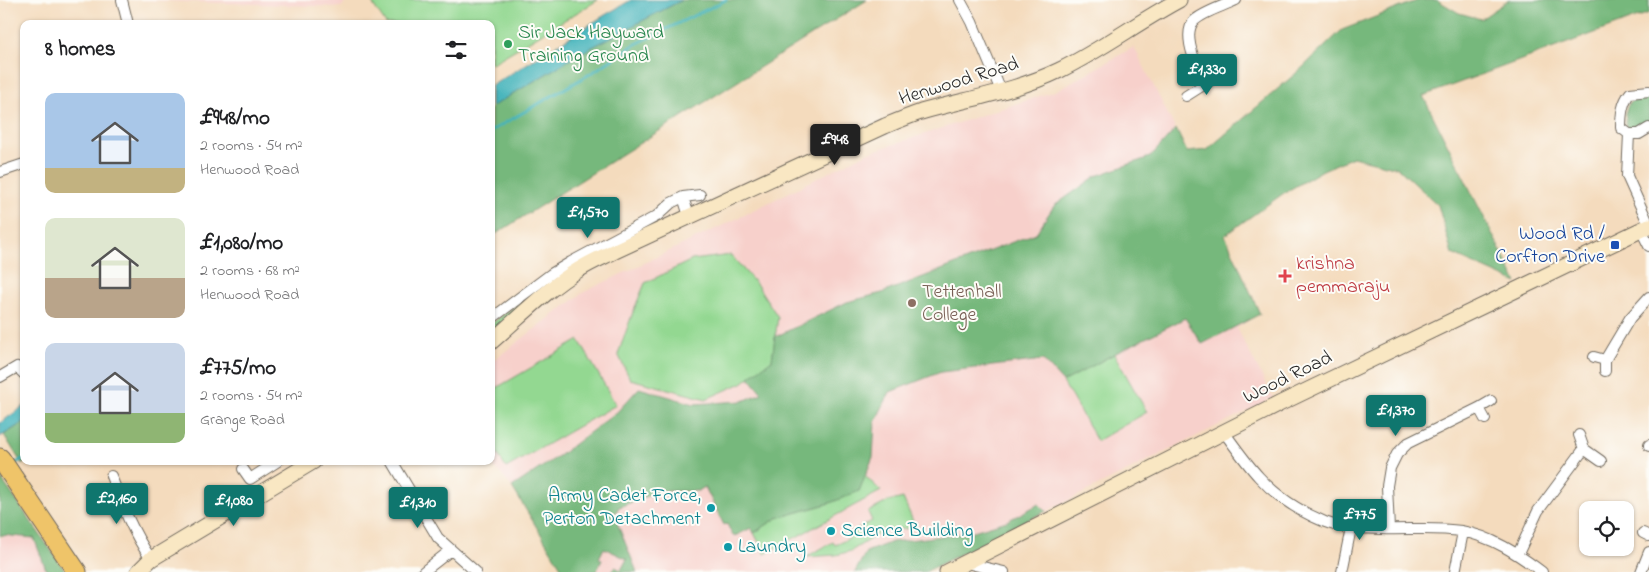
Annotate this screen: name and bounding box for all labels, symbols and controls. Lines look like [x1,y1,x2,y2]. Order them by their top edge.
place label: Sir Jack Hayward Training Ground [518,19,664,72]
text: 8 homes [45,35,115,65]
icon: filters [442,36,470,64]
marker: Sir Jack Hayward Training Ground [502,38,514,50]
street label: Henwood Road [896,50,1022,114]
pin: £1,330 [1166,54,1248,96]
text: £1,330 [1188,58,1226,82]
text: £948/mo [200,104,270,134]
icon: home [85,113,145,173]
pin: £948 [805,124,865,166]
text: £948 [821,128,849,152]
text: 2 rooms · 54 m² [200,134,302,158]
text: Henwood Road [200,158,299,182]
pin: £1,570 [547,196,629,239]
text: £1,570 [568,201,608,225]
place label: Wood Rd / Corfton Drive [1495,220,1605,272]
text: £1,080/mo [200,229,283,259]
icon: home [85,238,145,298]
marker: Wood Rd / Corfton Drive [1609,239,1621,251]
place label: krishna pemmaraju [1296,250,1390,302]
text: 2 rooms · 68 m² [200,259,300,283]
marker: krishna pemmaraju [1278,269,1292,283]
place label: Tettenhall College [922,278,1002,331]
text: Henwood Road [200,283,299,307]
marker: Tettenhall College [906,297,918,309]
street label: Wood Road [1238,344,1338,412]
text: £775/mo [200,354,276,384]
icon: home [85,363,145,423]
text: 2 rooms · 54 m² [200,384,302,408]
pin: £1,370 [1355,394,1437,437]
text: £1,370 [1377,399,1415,423]
text: Grange Road [200,408,285,432]
pin: £2,160 [76,482,158,525]
place label: Army Cadet Force, Perton Detachment [543,482,701,534]
pin: £1,080 [193,484,275,527]
pin: £1,310 [377,486,459,529]
text: £2,160 [97,487,137,511]
text: £1,080 [215,489,253,513]
text: £1,310 [400,491,436,515]
pin: £775 [1330,498,1390,541]
map controls [1579,501,1634,556]
button: locate [1579,501,1634,556]
marker: Army Cadet Force, Perton Detachment [705,502,717,514]
text: £775 [1344,503,1376,527]
place label: Science Building [841,517,973,547]
marker: Science Building [825,525,837,537]
place label: Laundry [738,533,806,562]
marker: Laundry [722,541,734,553]

